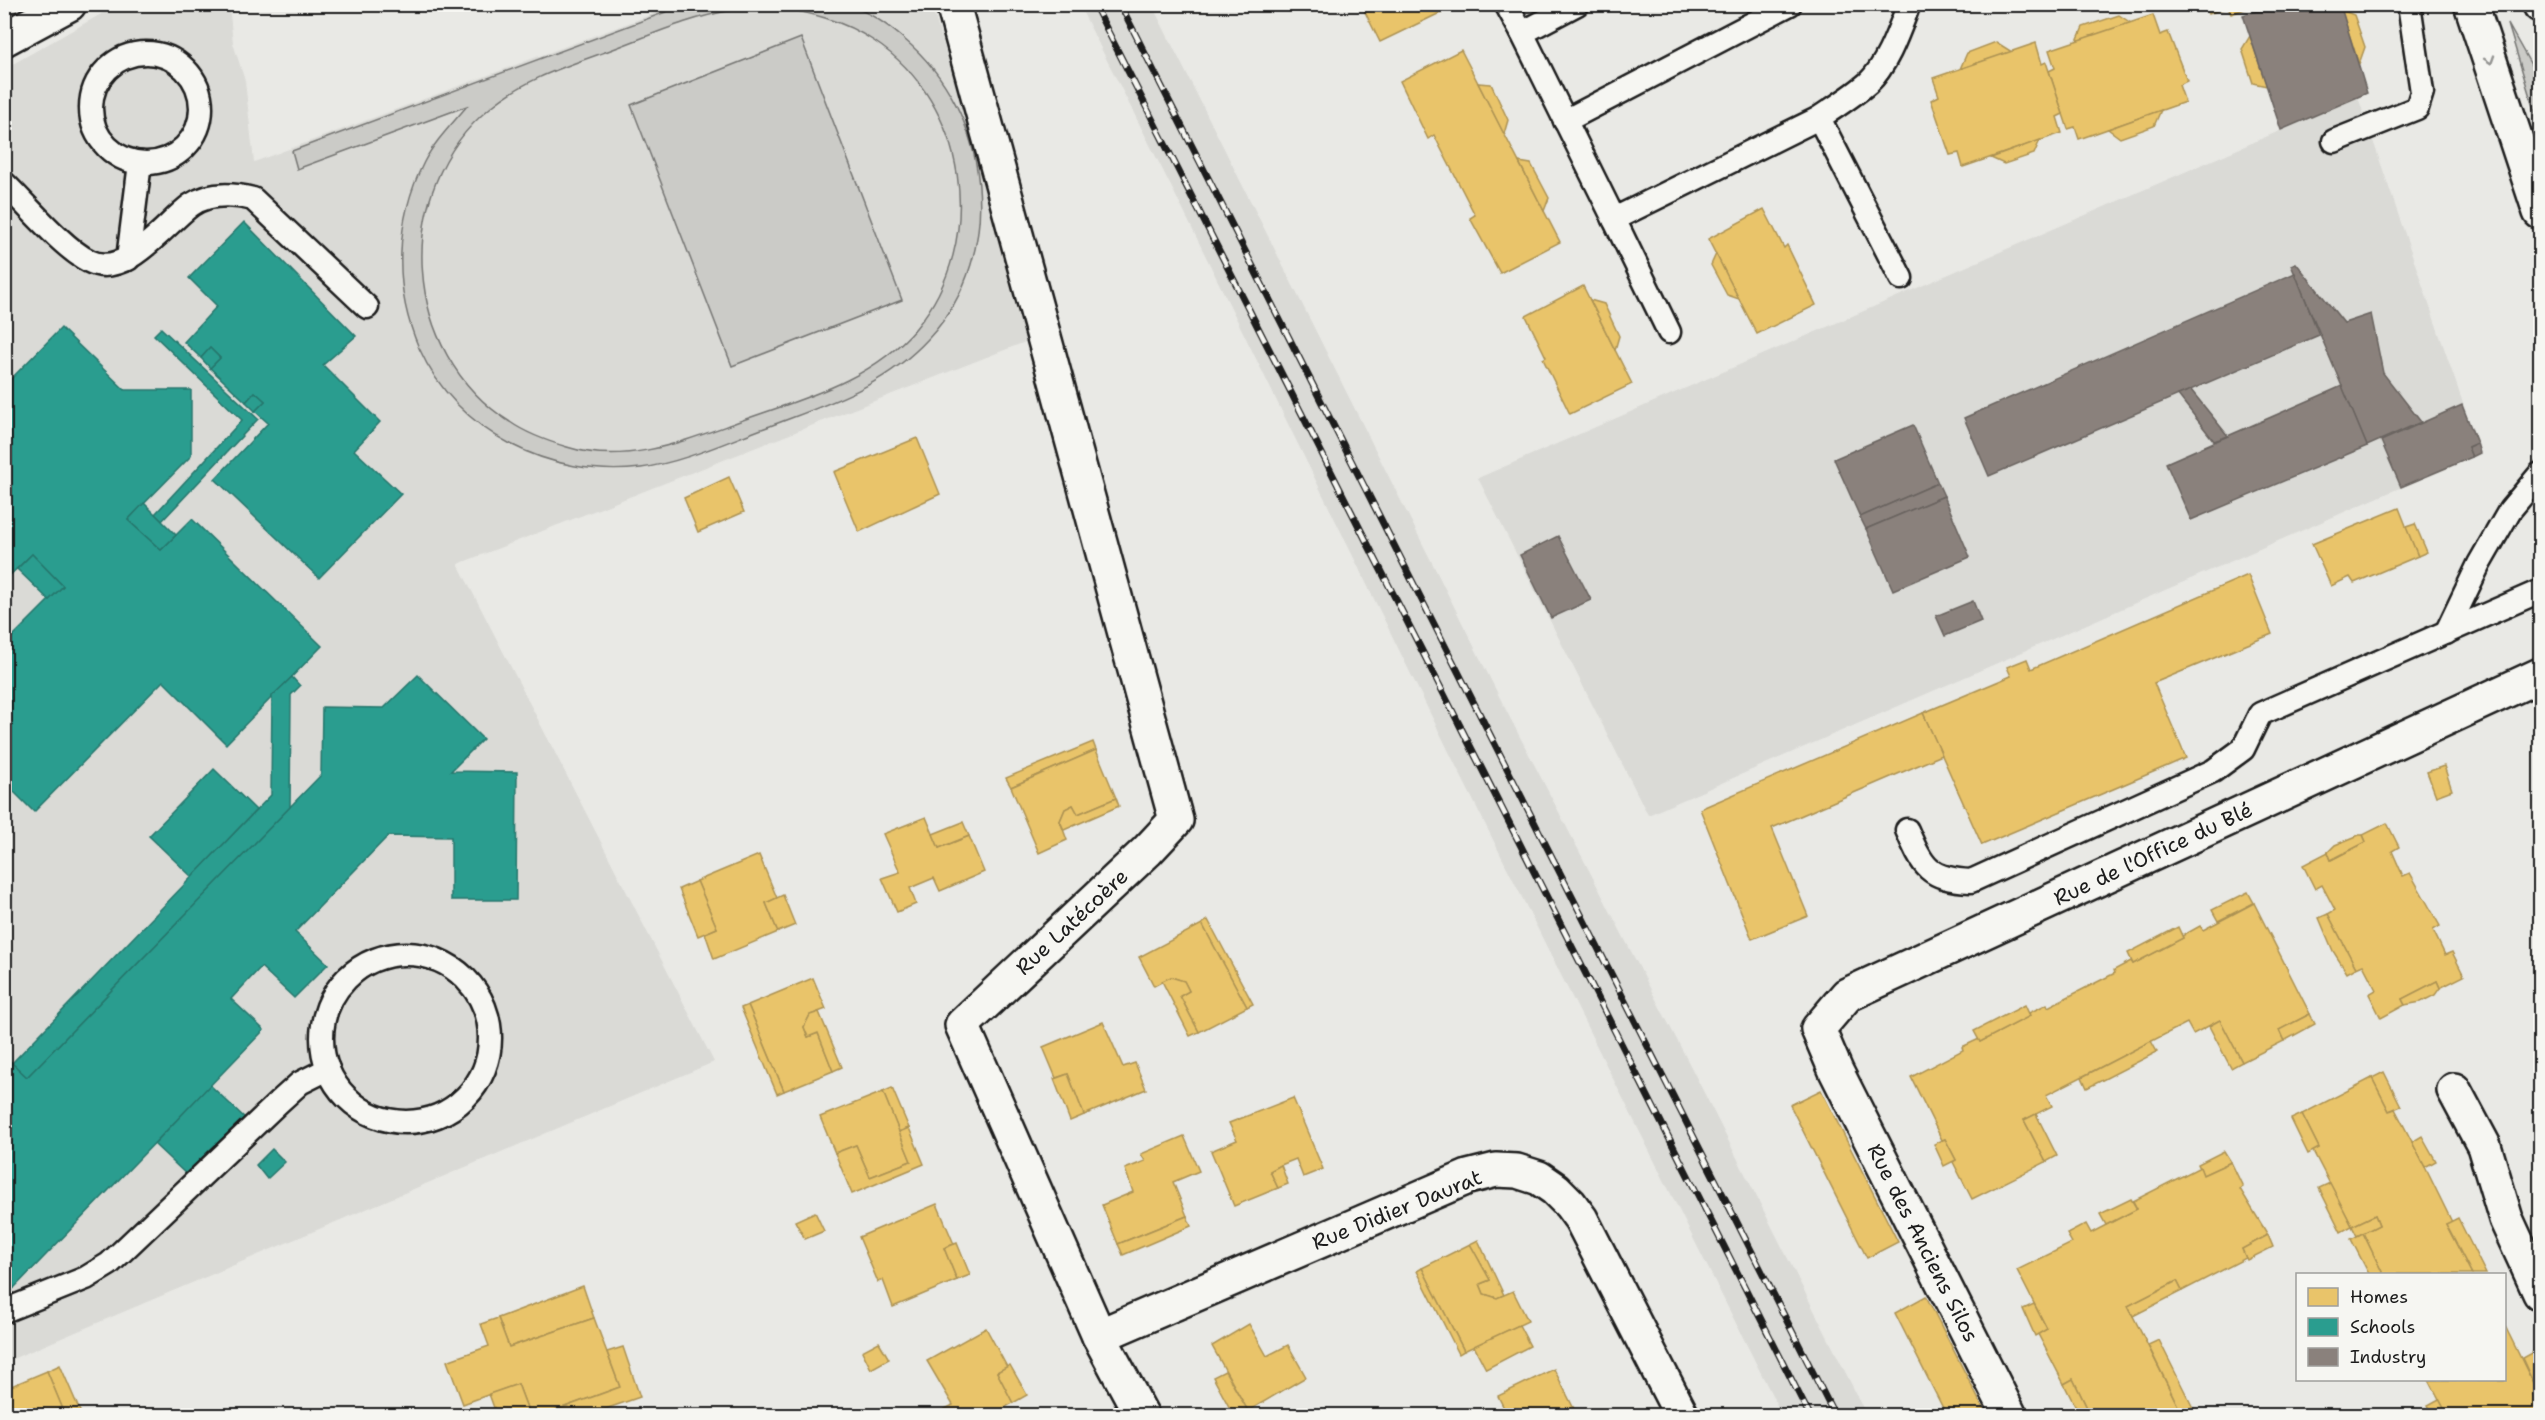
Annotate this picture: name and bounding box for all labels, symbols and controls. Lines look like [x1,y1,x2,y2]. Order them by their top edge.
one-way arrow [2482,54,2495,65]
street label: Rue de l'Office du Blé [2049,796,2257,912]
street label: Rue Latécoère [1010,863,1134,981]
street label: Rue des Anciens Silos [1861,1139,1985,1347]
street label: Rue Didier Daurat [1308,1163,1486,1257]
legend [2296,1273,2506,1381]
text: Homes [2350,1285,2408,1309]
text: Schools [2350,1315,2416,1339]
text: Industry [2350,1345,2426,1369]

